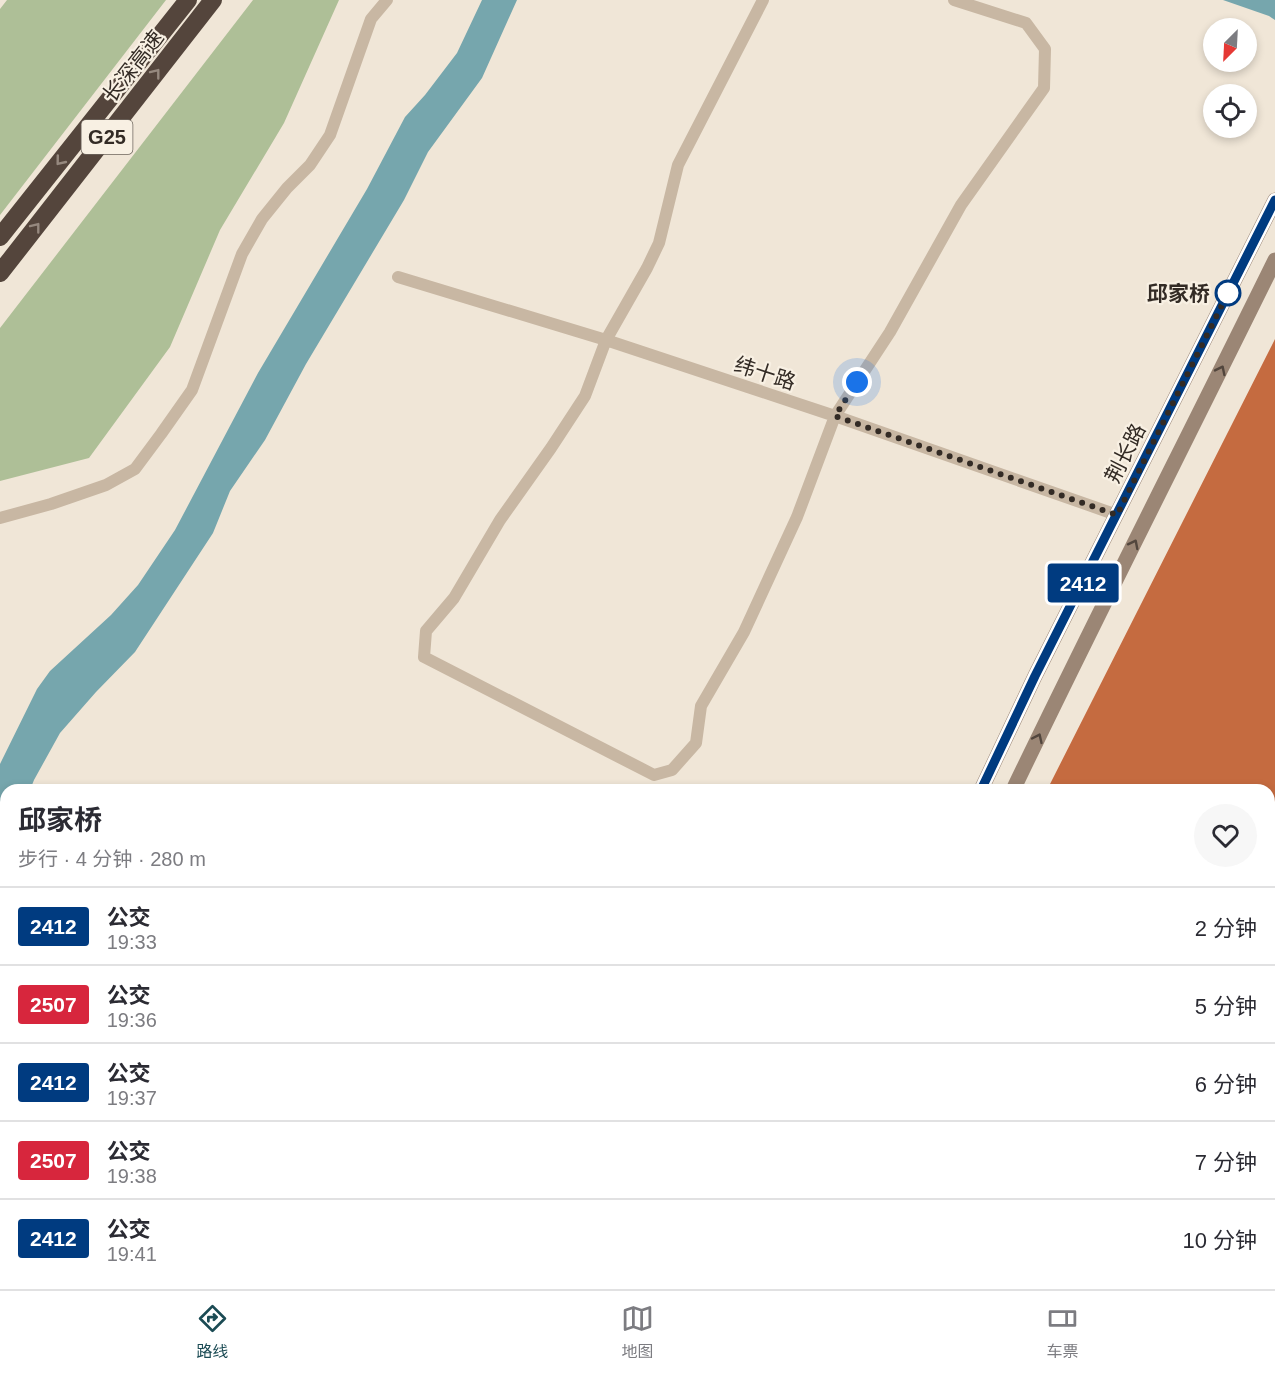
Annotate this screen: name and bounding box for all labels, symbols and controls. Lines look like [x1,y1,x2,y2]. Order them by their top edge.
north arrow [1203,18,1257,72]
map controls [1203,18,1257,138]
street label: 长深高速 [98,26,168,106]
one-way arrow [149,69,160,80]
button: locate [1203,84,1257,138]
road number: G25 [82,120,132,154]
one-way arrow [57,155,68,166]
one-way arrow [29,223,40,234]
marker: 邱家桥 [1215,280,1241,306]
place label: 邱家桥 [1147,282,1210,305]
street label: 纬十路 [731,352,799,394]
one-way arrow [1214,365,1225,376]
your location [842,367,872,397]
street label: 荆长路 [1100,420,1150,486]
one-way arrow [1127,540,1139,551]
line badge: 2412 [1041,564,1125,602]
text: 2412 [1060,572,1106,595]
one-way arrow [1031,733,1043,744]
button: heart [1194,804,1257,867]
text: 邱家桥 [18,805,102,836]
text: 步行 · 4 分钟 · 280 m [18,848,206,870]
text: 公交 [107,905,151,930]
text: 2412 [30,915,77,938]
text: 2 分钟 [1195,916,1257,941]
text: 19:33 [107,931,157,953]
text: 公交 [107,983,151,1008]
text: 2507 [30,993,77,1016]
text: 5 分钟 [1195,994,1257,1019]
text: 19:36 [107,1009,157,1031]
text: 公交 [107,1061,151,1086]
text: 2412 [30,1071,77,1094]
text: 6 分钟 [1195,1072,1257,1097]
text: 19:37 [107,1087,157,1109]
text: 公交 [107,1139,151,1164]
text: 2507 [30,1149,77,1172]
text: 7 分钟 [1195,1150,1257,1175]
text: 19:38 [107,1165,157,1187]
text: 公交 [107,1217,151,1242]
text: 2412 [30,1227,77,1250]
text: 10 分钟 [1182,1228,1257,1253]
text: 19:41 [107,1243,157,1265]
tab: 路线 [196,1302,229,1362]
tab: 地图 [621,1302,654,1362]
tab: 车票 [1046,1302,1079,1362]

